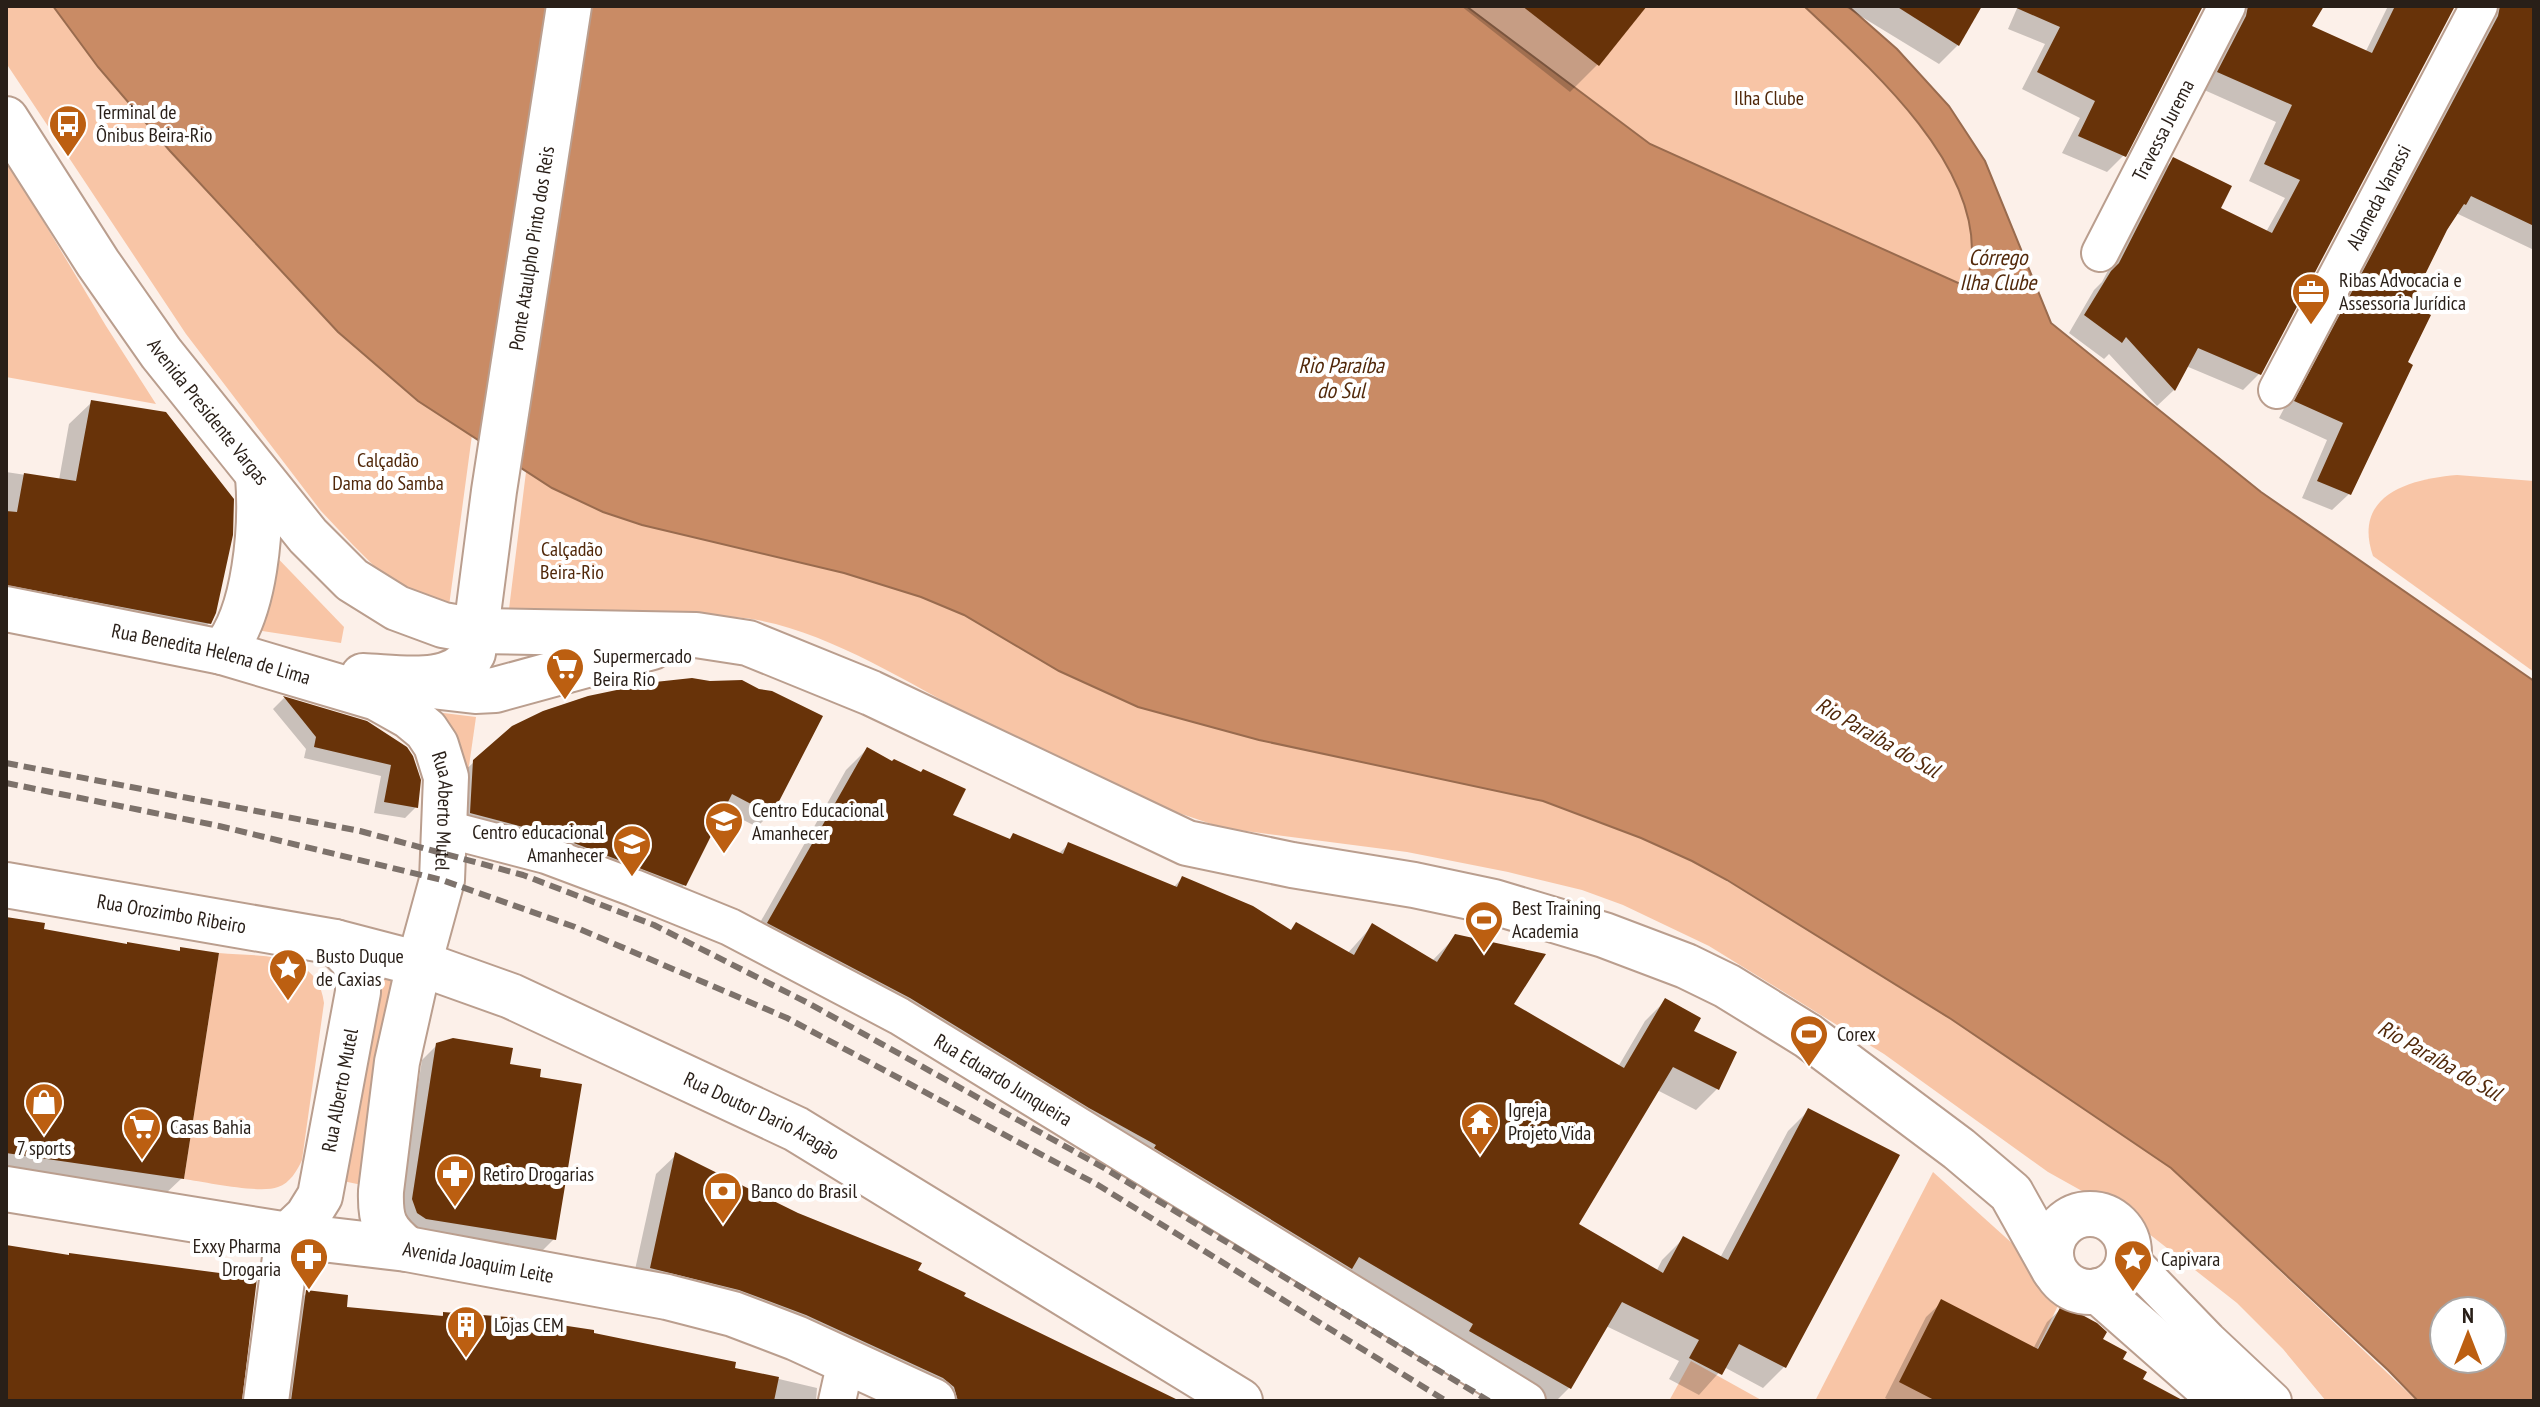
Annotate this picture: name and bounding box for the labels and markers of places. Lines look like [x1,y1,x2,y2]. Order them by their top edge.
place label: Terminal de Ônibus Beira-Rio [96,99,212,148]
bus stop icon: Terminal de Ônibus Beira-Rio [47,103,89,158]
place label: Ribas Advocacia e Assessoria Jurídica [2339,267,2466,316]
office icon: Ribas Advocacia e Assessoria Jurídica [2290,271,2332,326]
place label: Supermercado Beira Rio [593,643,692,692]
supermarket icon: Supermercado Beira Rio [544,646,586,701]
place label: Centro Educacional Amanhecer [752,797,884,846]
school or university icon: Centro Educacional Amanhecer [703,800,745,855]
place label: Centro educacional Amanhecer [472,819,605,868]
school or university icon: Centro educacional Amanhecer [611,823,653,878]
place label: Best Training Academia [1512,895,1601,944]
sports icon: Best Training Academia [1463,899,1505,954]
place label: Busto Duque de Caxias [316,943,404,992]
place icon: Busto Duque de Caxias [267,947,309,1002]
sports icon: Corex [1788,1013,1830,1068]
place label: Corex [1837,1021,1876,1047]
shop icon: 7 sports [23,1081,65,1136]
place label: Igreja Projeto Vida [1508,1097,1591,1146]
temple icon: Igreja Projeto Vida [1459,1101,1501,1156]
supermarket icon: Casas Bahia [121,1106,163,1161]
place label: Casas Bahia [170,1114,251,1140]
place label: 7 sports [17,1135,72,1161]
pharmacy icon: Retiro Drogarias [434,1153,476,1208]
place label: Retiro Drogarias [483,1161,594,1187]
bank icon: Banco do Brasil [702,1170,744,1225]
place label: Banco do Brasil [751,1178,857,1204]
place label: Exxy Pharma Drogaria [193,1233,281,1282]
pharmacy icon: Exxy Pharma Drogaria [288,1236,330,1291]
place icon: Capivara [2112,1238,2154,1293]
place label: Capivara [2161,1246,2220,1272]
building icon: Lojas CEM [445,1304,487,1359]
place label: Lojas CEM [494,1312,564,1338]

